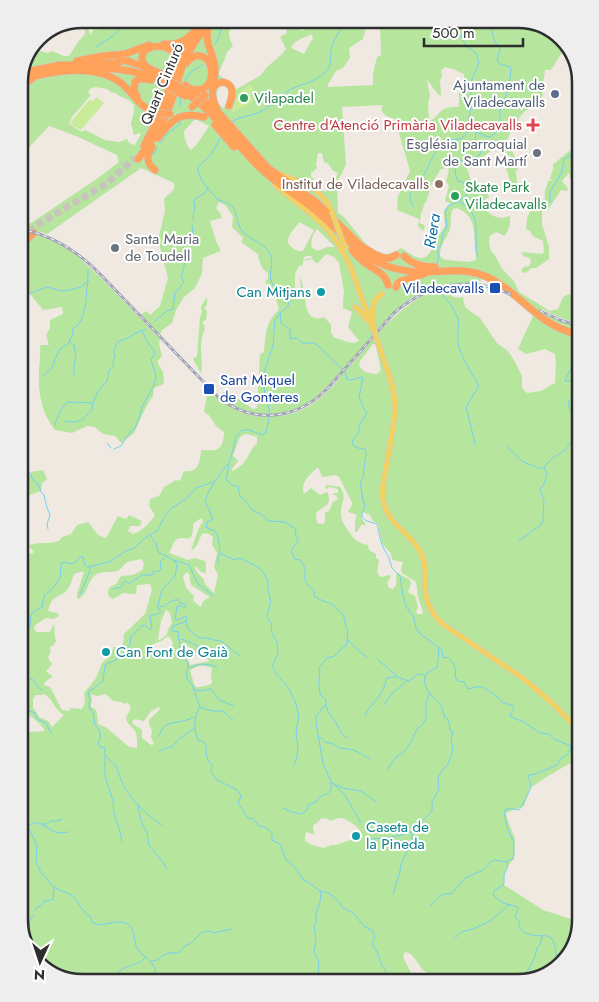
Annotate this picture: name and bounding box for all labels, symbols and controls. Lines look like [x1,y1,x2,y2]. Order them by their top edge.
scale bar [424,15,523,47]
text: 500 m [432,22,475,44]
street label: Quart Cinturó [135,40,189,128]
place label: Ajuntament de Viladecavalls [453,74,545,113]
place label: Vilapadel [254,87,314,109]
marker: Ajuntament de Viladecavalls [549,88,561,100]
marker: Vilapadel [238,92,250,104]
place label: Centre d'Atenció Primària Viladecavalls [273,114,522,136]
marker: Centre d'Atenció Primària Viladecavalls [526,118,540,132]
place label: Església parroquial de Sant Martí [406,133,528,172]
marker: Església parroquial de Sant Martí [531,147,543,159]
place label: Institut de Viladecavalls [282,173,429,195]
place label: Skate Park Viladecavalls [465,176,547,215]
marker: Institut de Viladecavalls [433,178,445,190]
marker: Skate Park Viladecavalls [449,190,461,202]
water label: Riera [418,212,446,250]
place label: Santa Maria de Toudell [125,228,199,267]
marker: Santa Maria de Toudell [109,242,121,254]
place label: Viladecavalls [402,277,484,299]
place label: Can Mitjans [237,281,311,303]
marker: Viladecavalls [488,281,502,295]
marker: Can Mitjans [315,286,327,298]
place label: Sant Miquel de Gonteres [220,369,298,408]
marker: Sant Miquel de Gonteres [202,382,216,396]
place label: Can Font de Gaià [116,641,228,663]
marker: Can Font de Gaià [100,646,112,658]
place label: Caseta de la Pineda [366,816,429,855]
marker: Caseta de la Pineda [350,830,362,842]
north arrow [15,937,65,987]
text: N [33,965,45,985]

